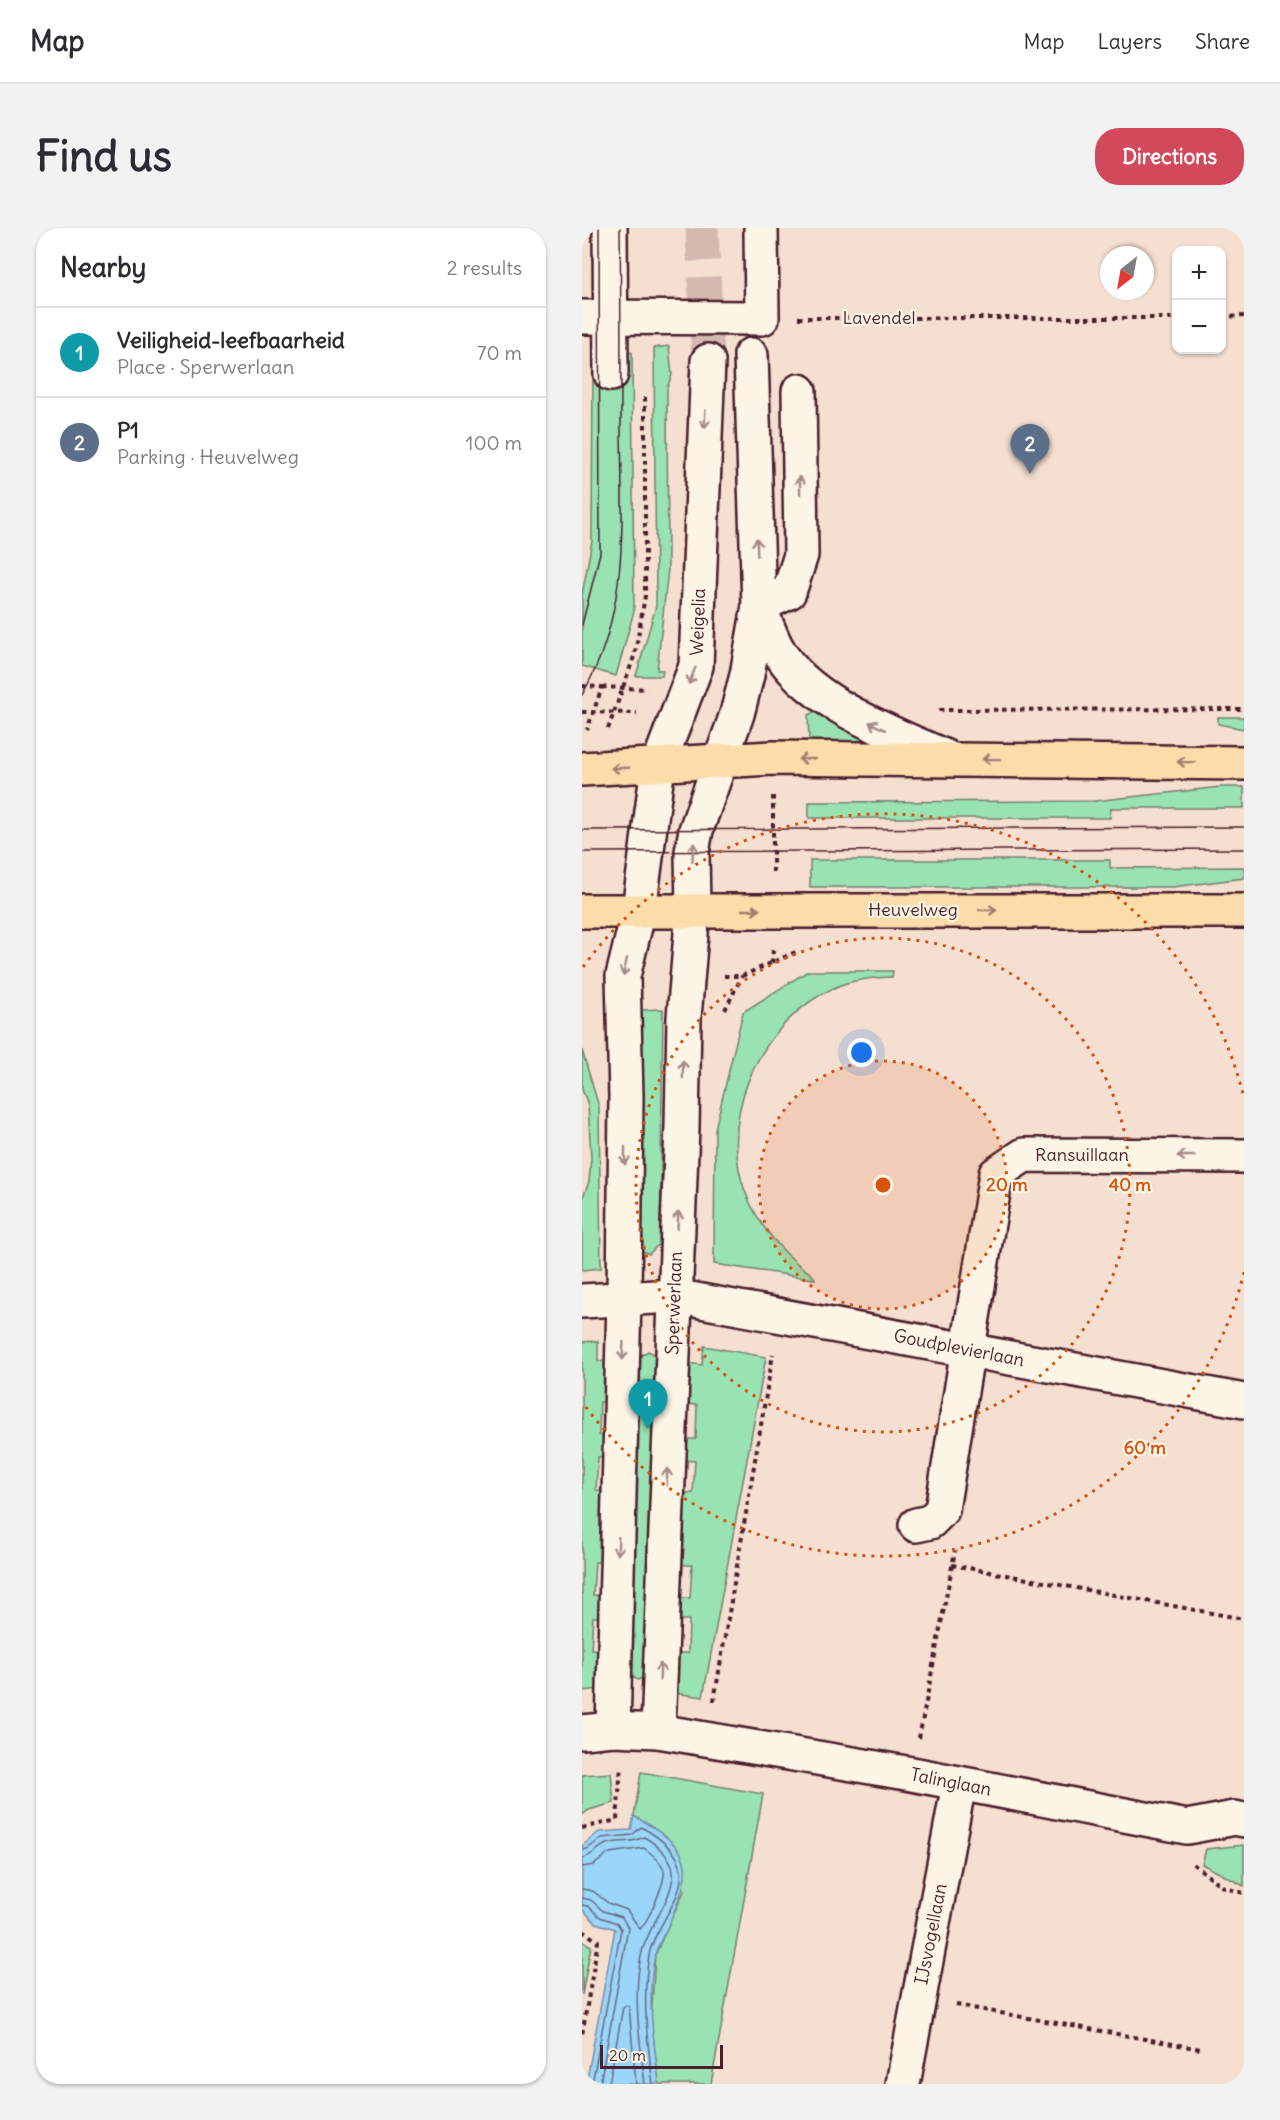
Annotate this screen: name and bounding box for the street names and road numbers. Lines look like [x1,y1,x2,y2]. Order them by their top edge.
street label: Lavendel [842,306,916,329]
street label: Weigelia [685,588,710,656]
street label: Heuvelweg [868,898,958,921]
street label: Ransuillaan [1035,1143,1129,1166]
street label: Sperwerlaan [660,1251,687,1355]
street label: Goudplevierlaan [892,1324,1027,1371]
street label: Talinglaan [909,1762,994,1801]
street label: IJsvogellaan [909,1881,952,1986]

